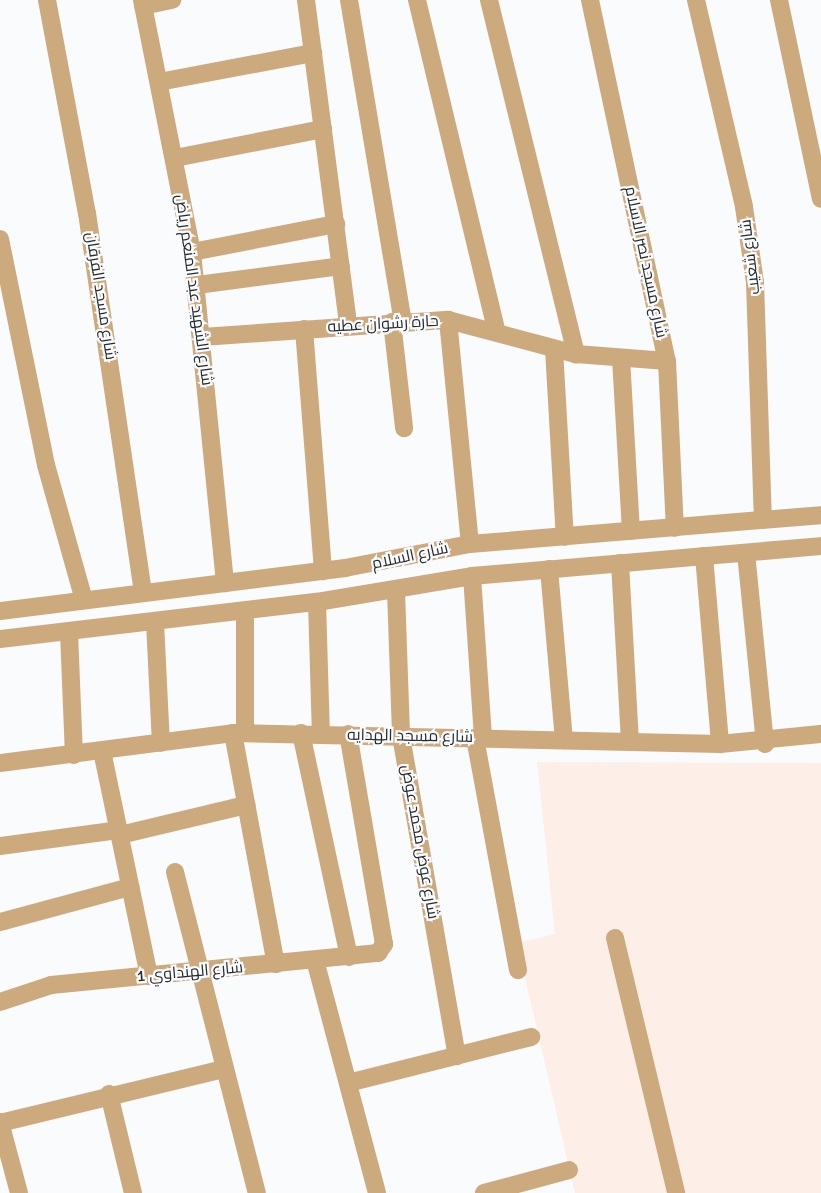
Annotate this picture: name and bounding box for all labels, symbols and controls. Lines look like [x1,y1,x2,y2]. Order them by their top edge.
street label: شارع مسجد نصر الاسلام [621,184,671,340]
street label: شارع الشهيد عبد المنعم رياض [171,193,217,387]
street label: شارع شعيب [736,218,764,296]
street label: شارع مسجد الفرقان [81,231,121,361]
street label: حارة رشوان عطيه [327,312,439,336]
street label: شارع السلام [370,539,450,573]
street label: شارع مسجد الهدايه [347,725,473,747]
street label: شارع عوض محمد عوض [397,763,443,921]
street label: شارع الهنداوي 1 [136,958,244,986]

